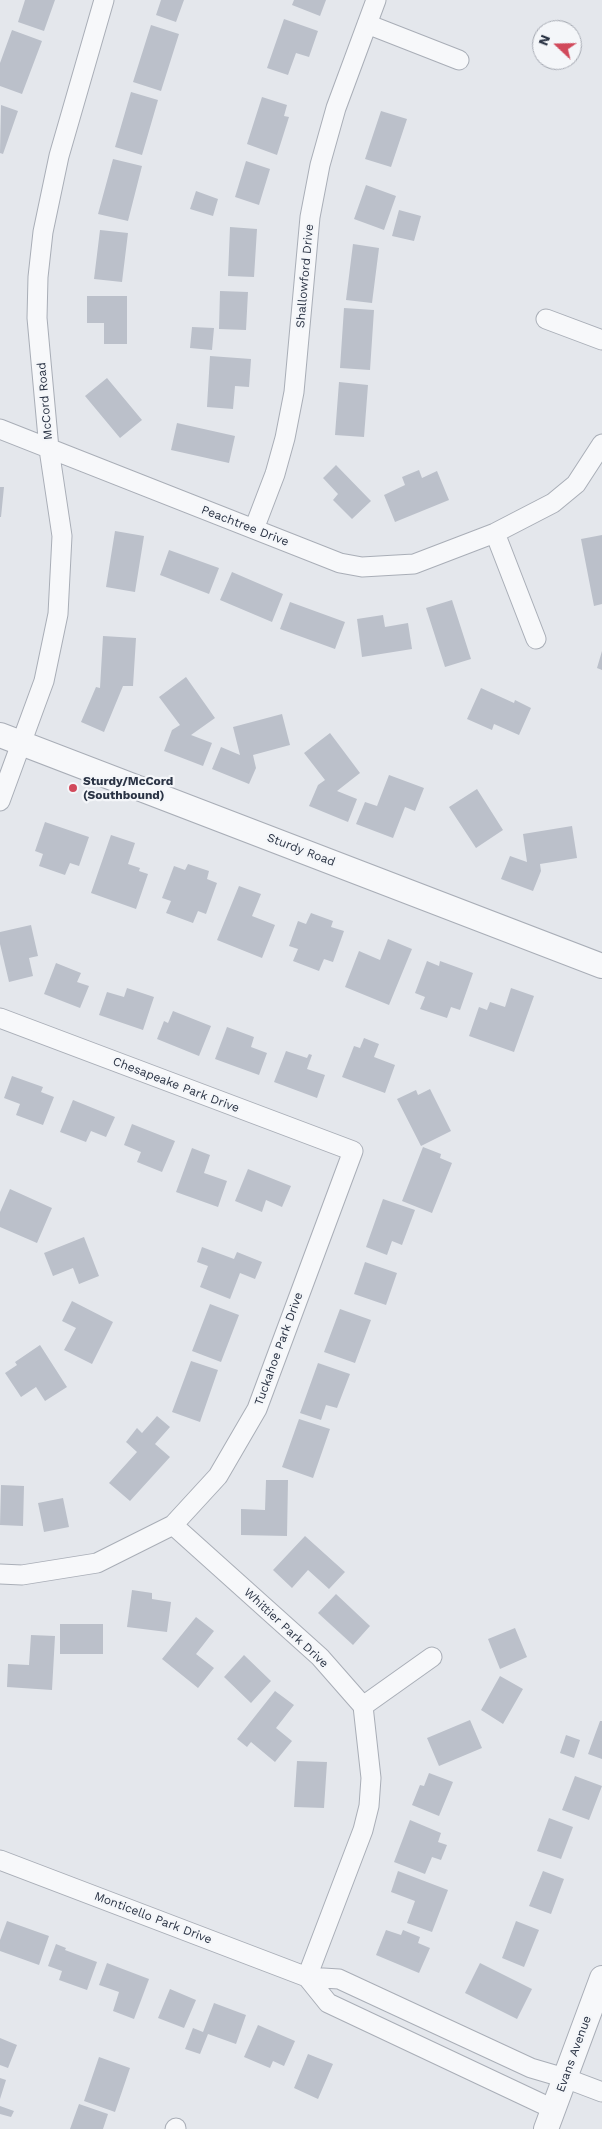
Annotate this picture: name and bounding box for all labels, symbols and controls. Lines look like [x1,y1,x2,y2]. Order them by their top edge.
north arrow [532,20,582,70]
text: N [535,32,553,48]
street label: Shallowford Drive [293,223,317,329]
street label: McCord Road [34,362,56,440]
street label: Peachtree Drive [199,503,291,549]
place label: Sturdy/McCord (Southbound) [83,774,173,802]
marker: Sturdy/McCord (Southbound) [67,782,79,794]
street label: Sturdy Road [265,830,337,870]
street label: Chesapeake Park Drive [111,1054,241,1116]
street label: Tuckahoe Park Drive [252,1290,306,1408]
street label: Whittier Park Drive [241,1585,331,1671]
street label: Monticello Park Drive [92,1889,214,1947]
street label: Evans Avenue [553,2014,595,2094]

